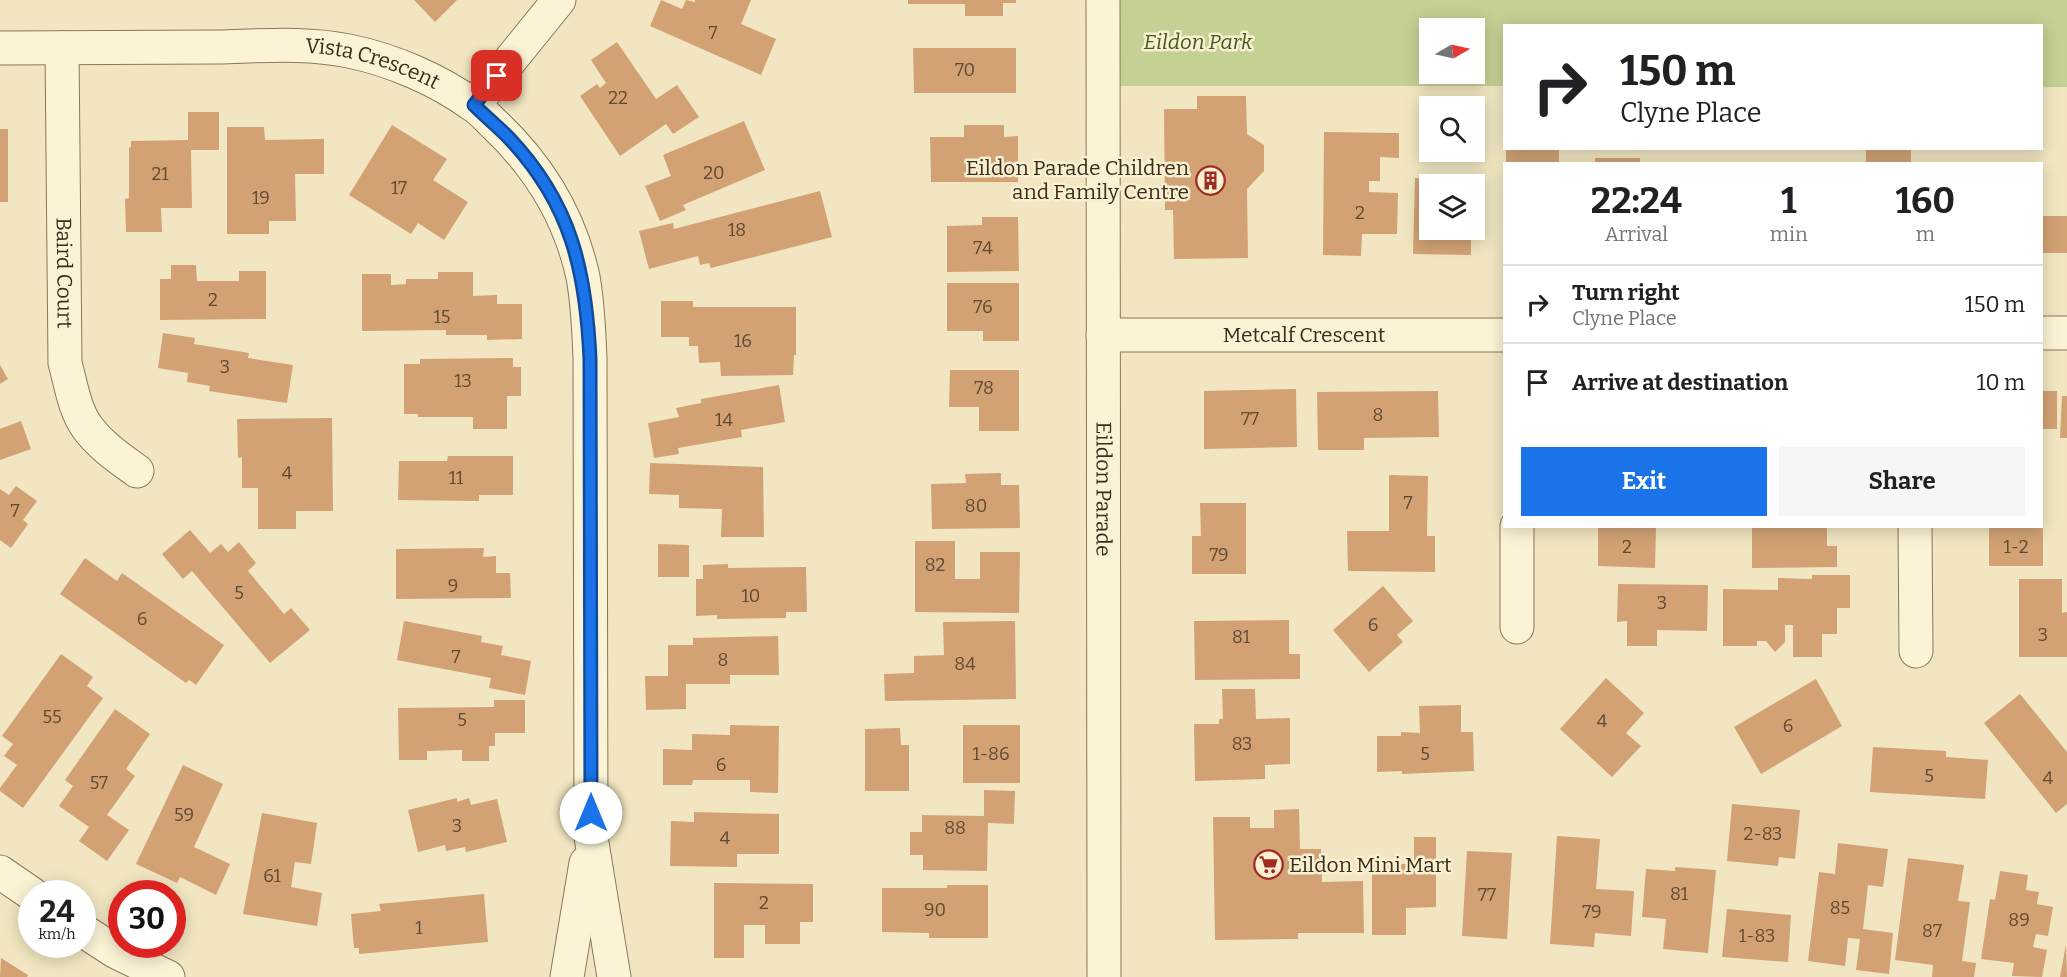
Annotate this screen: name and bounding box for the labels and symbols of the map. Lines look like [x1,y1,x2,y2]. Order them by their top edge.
north arrow [1419,18,1485,84]
house number: 7 [708,22,718,44]
park label: Eildon Park [1144,29,1253,55]
street label: Vista Crescent [305,33,444,95]
pin [471,50,522,101]
house number: 70 [955,59,975,81]
house number: 22 [608,87,628,109]
place label: Eildon Parade Children and Family Centre [966,155,1189,205]
house number: 20 [703,162,725,184]
house number: 21 [151,163,169,185]
building icon: Eildon Parade Children and Family Centre [1194,164,1226,196]
house number: 17 [391,177,407,199]
house number: 19 [252,187,270,209]
house number: 2 [1355,202,1365,224]
street label: Baird Court [51,217,78,329]
house number: 18 [728,219,746,241]
house number: 74 [973,237,993,259]
house number: 2 [208,289,218,311]
house number: 76 [973,296,993,318]
house number: 15 [434,306,450,328]
street label: Metcalf Crescent [1223,322,1386,348]
house number: 16 [734,330,752,352]
house number: 3 [220,356,230,378]
house number: 13 [454,370,472,392]
house number: 78 [974,377,994,399]
house number: 8 [1373,404,1383,426]
house number: 77 [1241,408,1259,430]
house number: 14 [715,409,733,431]
street label: Eildon Parade [1090,422,1117,556]
house number: 4 [282,462,293,484]
house number: 11 [449,467,464,489]
house number: 7 [1403,492,1413,514]
house number: 80 [965,495,987,517]
house number: 7 [10,500,20,522]
house number: 2 [1622,536,1632,558]
house number: 1-2 [2003,536,2029,558]
house number: 79 [1209,544,1229,566]
house number: 82 [925,554,945,576]
house number: 9 [448,575,458,597]
house number: 5 [234,582,244,604]
house number: 10 [742,585,760,607]
house number: 3 [1657,592,1667,614]
house number: 6 [137,608,147,630]
house number: 6 [1368,614,1378,636]
house number: 3 [2038,624,2048,646]
house number: 81 [1232,626,1251,648]
house number: 7 [451,646,461,668]
house number: 8 [718,649,728,671]
house number: 84 [954,653,976,675]
house number: 55 [42,706,62,728]
house number: 5 [457,709,467,731]
house number: 4 [1597,710,1608,732]
house number: 6 [1783,715,1793,737]
house number: 83 [1232,733,1252,755]
house number: 1-86 [973,743,1009,765]
house number: 5 [1420,743,1430,765]
house number: 6 [716,754,726,776]
house number: 5 [1924,765,1934,787]
house number: 4 [2043,767,2054,789]
house number: 57 [90,772,108,794]
position arrow [559,781,623,845]
house number: 59 [174,804,194,826]
house number: 3 [452,815,462,837]
house number: 88 [944,817,966,839]
house number: 2-83 [1744,823,1782,845]
house number: 4 [720,827,731,849]
supermarket icon: Eildon Mini Mart [1252,849,1284,881]
place label: Eildon Mini Mart [1289,852,1452,878]
house number: 61 [263,865,282,887]
speed limit sign: 30 [108,880,186,958]
house number: 81 [1670,883,1689,905]
house number: 77 [1478,884,1496,906]
house number: 2 [759,892,769,914]
house number: 85 [1830,897,1850,919]
house number: 90 [924,899,946,921]
house number: 79 [1582,901,1602,923]
house number: 89 [2008,909,2030,931]
house number: 1 [415,917,423,939]
house number: 87 [1922,920,1942,942]
house number: 1-83 [1739,925,1775,947]

